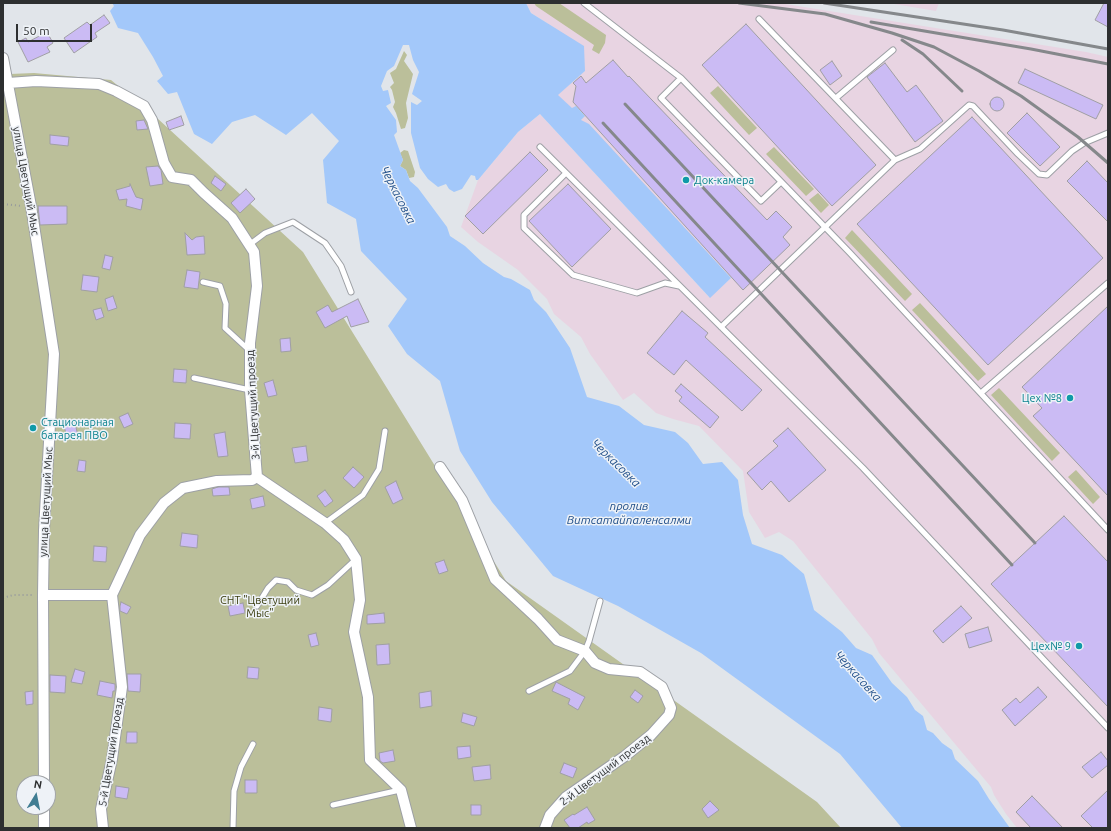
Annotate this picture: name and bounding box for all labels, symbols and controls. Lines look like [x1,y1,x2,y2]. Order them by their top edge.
scale bar [18,16,94,42]
text: 50 m [23,24,50,37]
street label: улица Цветущий Мыс [10,126,42,236]
water label: Черкасовка [377,164,419,226]
place label: Док-камера [694,173,754,187]
marker: Док-камера [681,175,691,185]
street label: 3-й Цветущий проезд [244,350,262,460]
place label: Цех №8 [1022,391,1062,405]
marker: Цех №8 [1065,393,1075,403]
place label: Стационарная батарея ПВО [41,415,114,441]
marker: Стационарная батарея ПВО [28,423,38,433]
water label: Черкасовка [588,436,644,490]
street label: улица Цветущий Мыс [37,447,55,557]
water label: пролив Витсатайпаленсалми [567,499,691,527]
park label: СНТ "Цветущий Мыс" [220,593,300,619]
place label: Цех№ 9 [1031,639,1071,653]
marker: Цех№ 9 [1074,641,1084,651]
water label: Черкасовка [832,648,884,704]
street label: 5-й Цветущий проезд [96,697,126,807]
street label: 2-й Цветущий проезд [557,732,653,808]
north arrow [16,775,56,815]
text: N [33,778,43,791]

